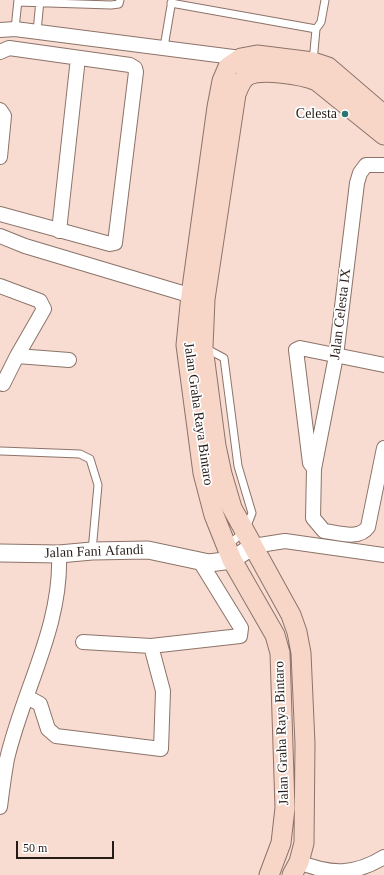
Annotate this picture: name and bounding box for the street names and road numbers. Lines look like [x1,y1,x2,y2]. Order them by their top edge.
street label: Jalan Celesta IX [327,267,355,361]
street label: Jalan Graha Raya Bintaro [180,341,216,487]
street label: Jalan Fani Afandi [44,542,144,562]
street label: Jalan Graha Raya Bintaro [271,661,293,805]

